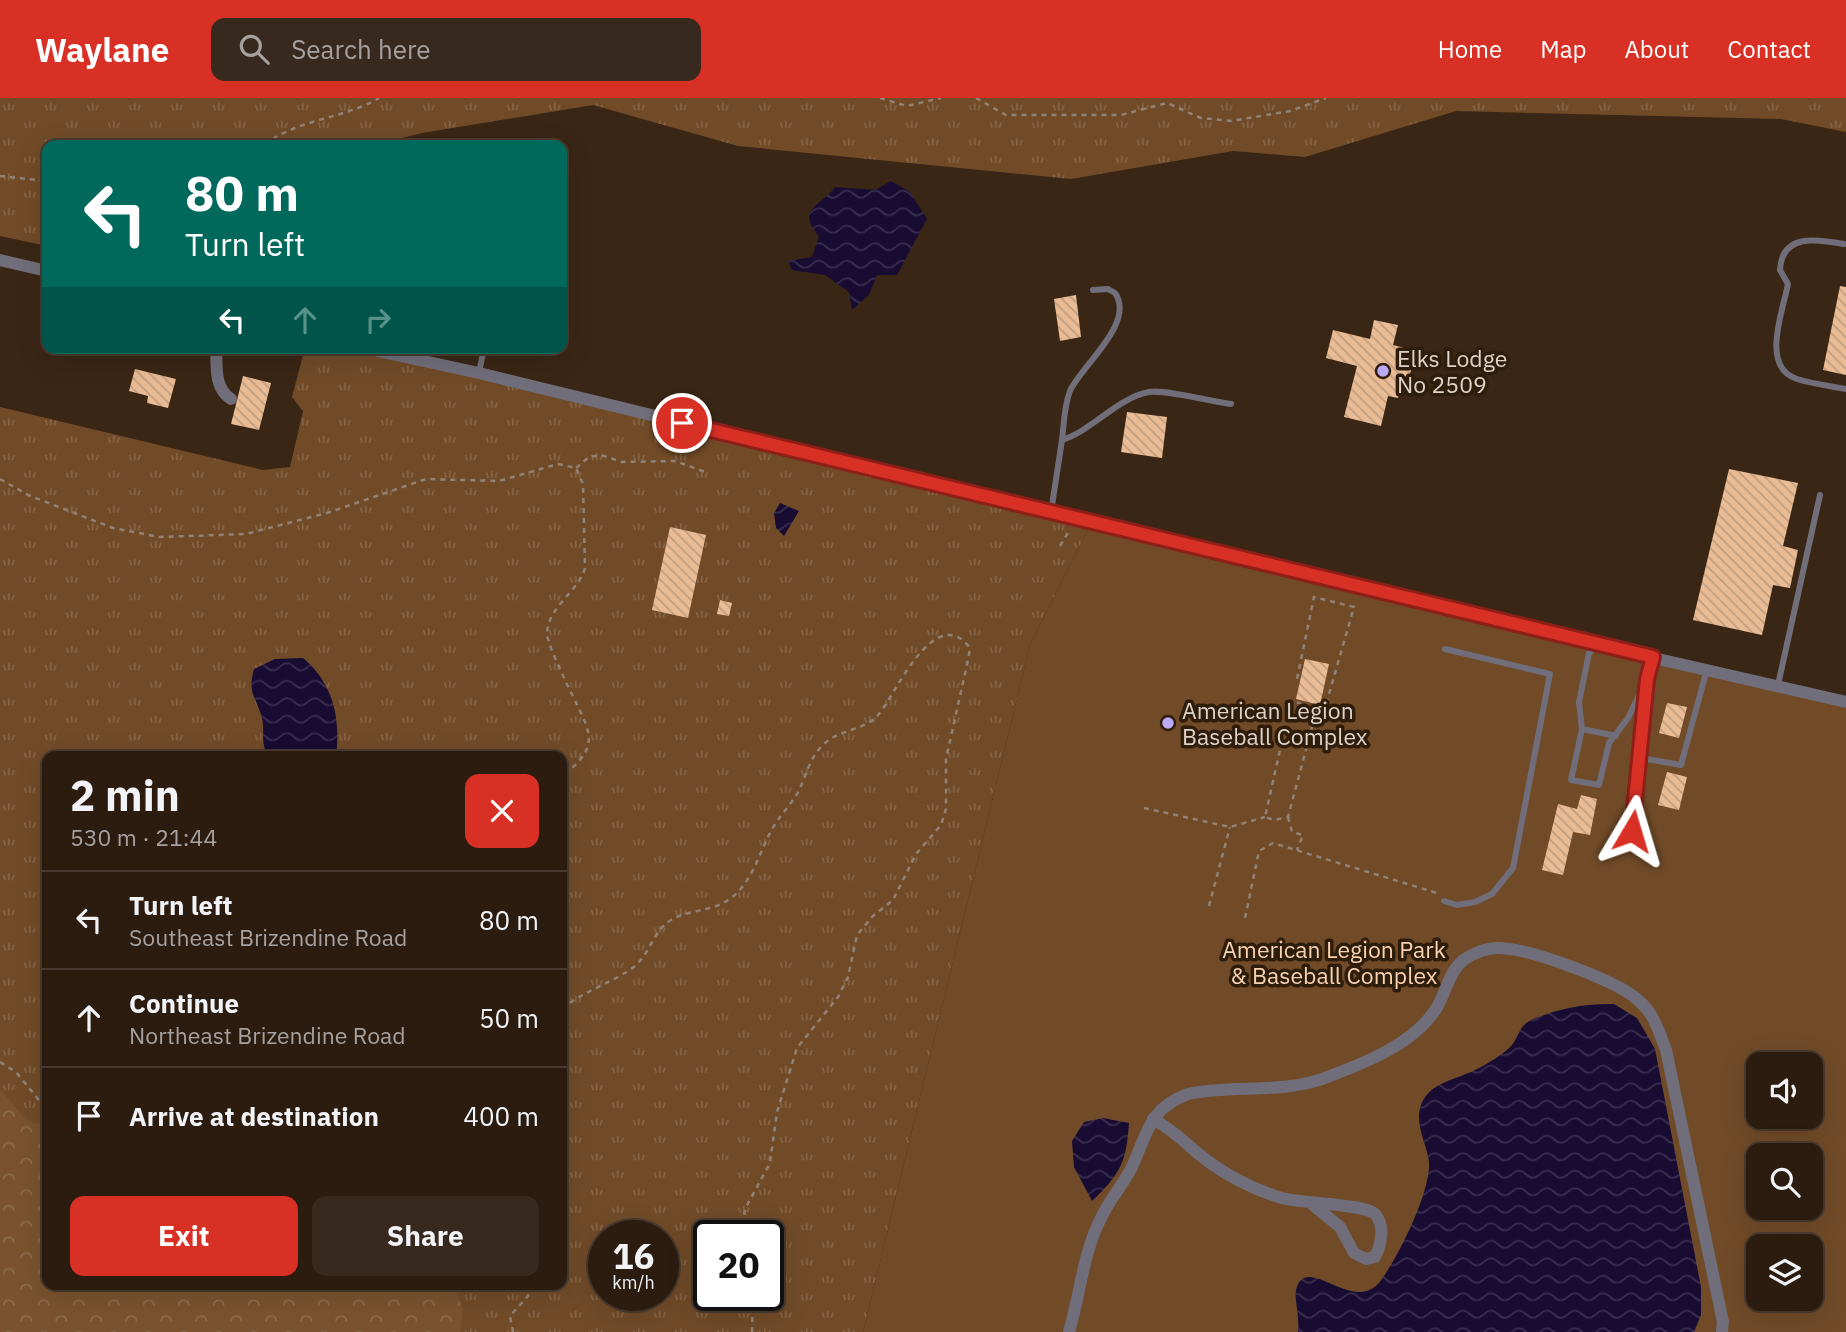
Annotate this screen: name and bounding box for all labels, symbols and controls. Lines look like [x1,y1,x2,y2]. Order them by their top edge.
search box [211,18,701,81]
text: Waylane [35,28,169,71]
icon: search [235,30,273,68]
text: Search here [291,32,431,66]
text: Home [1438,33,1502,65]
text: Map [1540,33,1586,65]
text: About [1624,33,1689,65]
text: Contact [1727,33,1811,65]
text: 80 m [185,161,299,224]
icon: left [70,168,161,259]
text: Turn left [185,223,305,265]
icon: left [213,301,251,339]
icon: ahead [286,301,324,339]
icon: right [359,301,397,339]
place label: Elks Lodge No 2509 [1397,343,1507,399]
marker: Elks Lodge No 2509 [1375,363,1391,379]
pin [652,393,712,453]
icon: arrive [663,404,701,442]
place label: American Legion Baseball Complex [1182,695,1368,751]
marker: American Legion Baseball Complex [1160,715,1176,731]
text: 2 min [70,768,180,823]
button: close [465,774,539,848]
position arrow [1595,794,1669,868]
text: 530 m · 21:44 [70,822,217,852]
text: Turn left [129,888,232,922]
icon: left [70,901,108,939]
text: 80 m [479,903,539,937]
text: Southeast Brizendine Road [129,922,407,952]
park label: American Legion Park & Baseball Complex [1222,934,1446,990]
text: Continue [129,986,239,1020]
icon: ahead [70,999,108,1037]
text: 50 m [479,1001,539,1035]
text: Northeast Brizendine Road [129,1020,406,1050]
map controls [1746,1052,1823,1311]
button: sound [1746,1052,1823,1129]
icon: arrive [70,1097,108,1135]
text: Arrive at destination [129,1099,379,1133]
text: 400 m [463,1099,539,1133]
button: search [1746,1143,1823,1220]
button: Exit [70,1196,298,1276]
button: Share [312,1196,539,1276]
speed limit sign: 20 [693,1220,784,1311]
text: 16 [612,1233,655,1279]
button: layers [1746,1234,1823,1311]
text: km/h [612,1271,655,1294]

